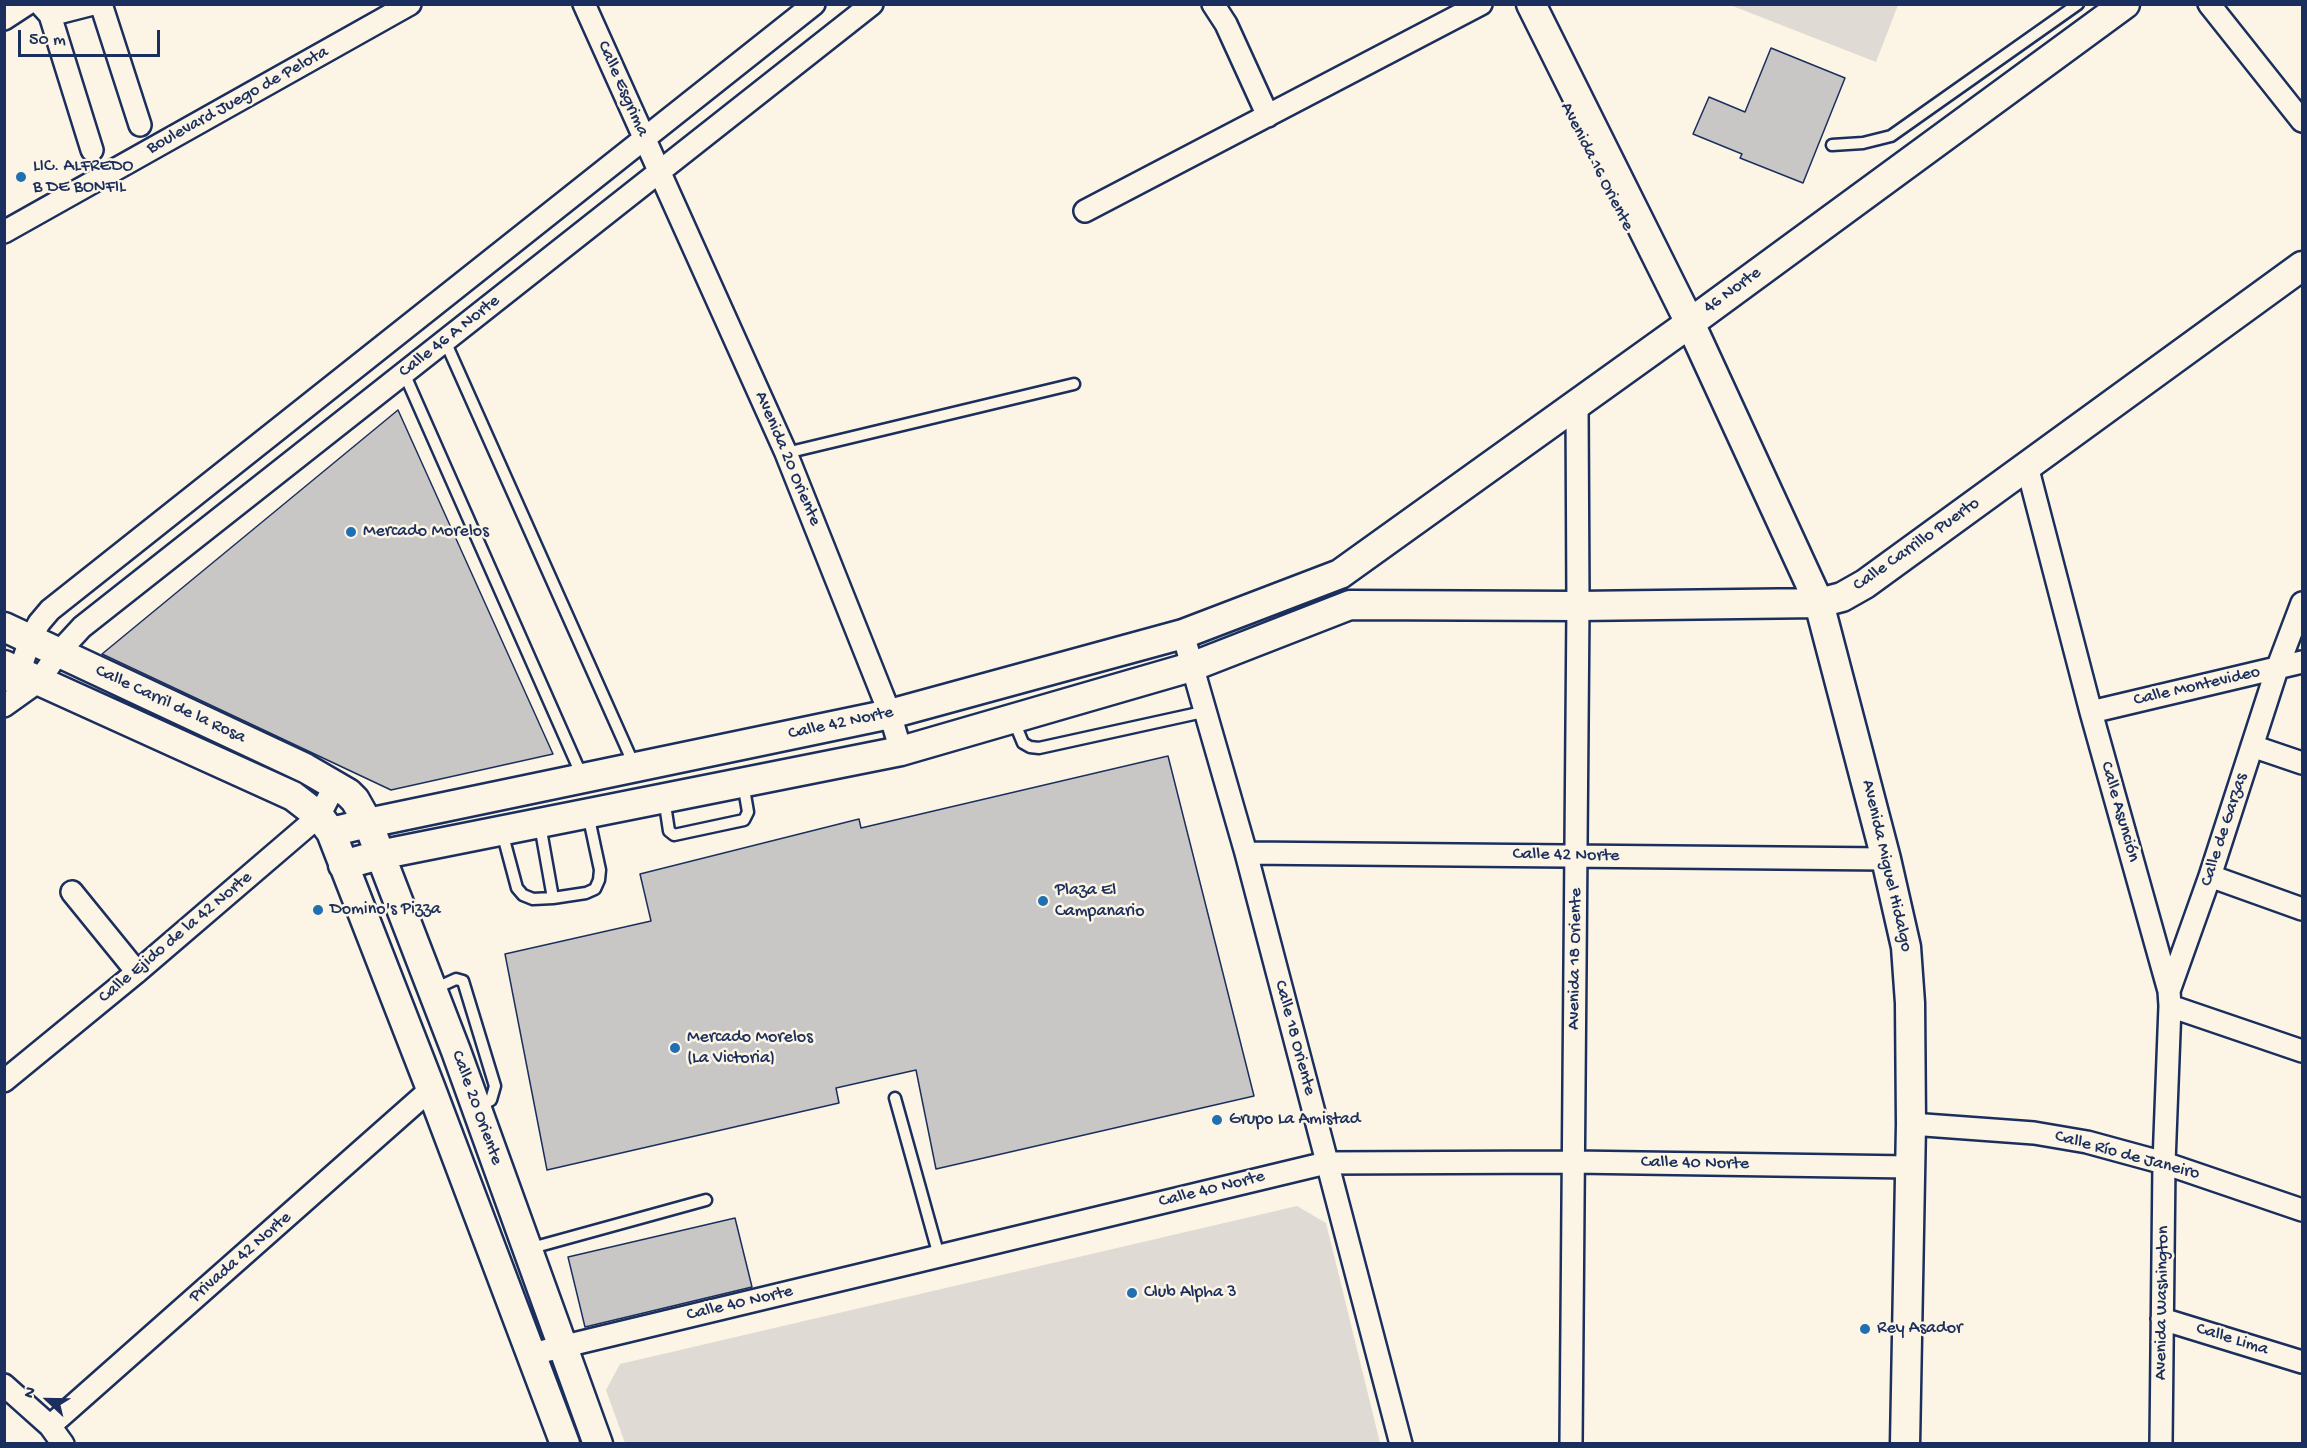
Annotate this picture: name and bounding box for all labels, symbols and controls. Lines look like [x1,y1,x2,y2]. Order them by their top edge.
scale bar [21,18,164,56]
text: 50 m [29,30,66,51]
street label: Calle Esgrima [591,38,653,140]
street label: Boulevard Juego de Pelota [143,42,333,160]
street label: Avenida 16 Oriente [1554,99,1638,235]
place label: LIC. ALFREDO B DE BONFIL [33,156,133,198]
marker: LIC. ALFREDO B DE BONFIL [14,170,28,184]
street label: 46 Norte [1700,263,1766,319]
street label: Calle 46 A Norte [395,291,505,383]
street label: Avenida 20 Oriente [749,389,825,529]
street label: Calle Carrillo Puerto [1849,493,1985,597]
place label: Mercado Morelos [363,521,489,543]
marker: Mercado Morelos [344,525,358,539]
street label: Calle Carril de la Rosa [91,661,249,749]
street label: Calle Montevideo [2132,662,2262,712]
street label: Calle 42 Norte [786,702,896,746]
street label: Calle Asunción [2094,759,2144,865]
street label: Calle de Garzas [2197,771,2253,889]
street label: Avenida Miguel Hidalgo [1856,778,1916,954]
street label: Calle 42 Norte [1512,844,1620,868]
street label: Calle Ejido de la 42 Norte [95,867,257,1009]
place label: Plaza El Campanario [1055,880,1145,922]
street label: Avenida 18 Oriente [1564,888,1588,1030]
marker: Plaza El Campanario [1036,894,1050,908]
place label: Domino's Pizza [330,899,441,921]
marker: Domino's Pizza [311,903,325,917]
street label: Calle 18 Oriente [1268,978,1320,1098]
place label: Mercado Morelos (La Victoria) [687,1027,813,1070]
marker: Mercado Morelos (La Victoria) [668,1041,682,1055]
street label: Calle 20 Oriente [445,1048,507,1168]
place label: Grupo La Amistad [1229,1109,1360,1131]
marker: Grupo La Amistad [1210,1113,1224,1127]
street label: Calle Río de Janeiro [2052,1126,2202,1186]
street label: Calle 40 Norte [1641,1152,1749,1176]
street label: Calle 40 Norte [1157,1166,1267,1214]
street label: Privada 42 Norte [185,1208,297,1308]
street label: Avenida Washington [2151,1226,2175,1380]
street label: Calle 40 Norte [685,1281,795,1327]
place label: Club Alpha 3 [1144,1282,1237,1304]
marker: Club Alpha 3 [1125,1286,1139,1300]
place label: Rey Asador [1877,1318,1962,1340]
street label: Calle Lima [2193,1319,2271,1361]
marker: Rey Asador [1858,1322,1872,1336]
north arrow [18,1370,78,1430]
text: N [20,1385,42,1401]

